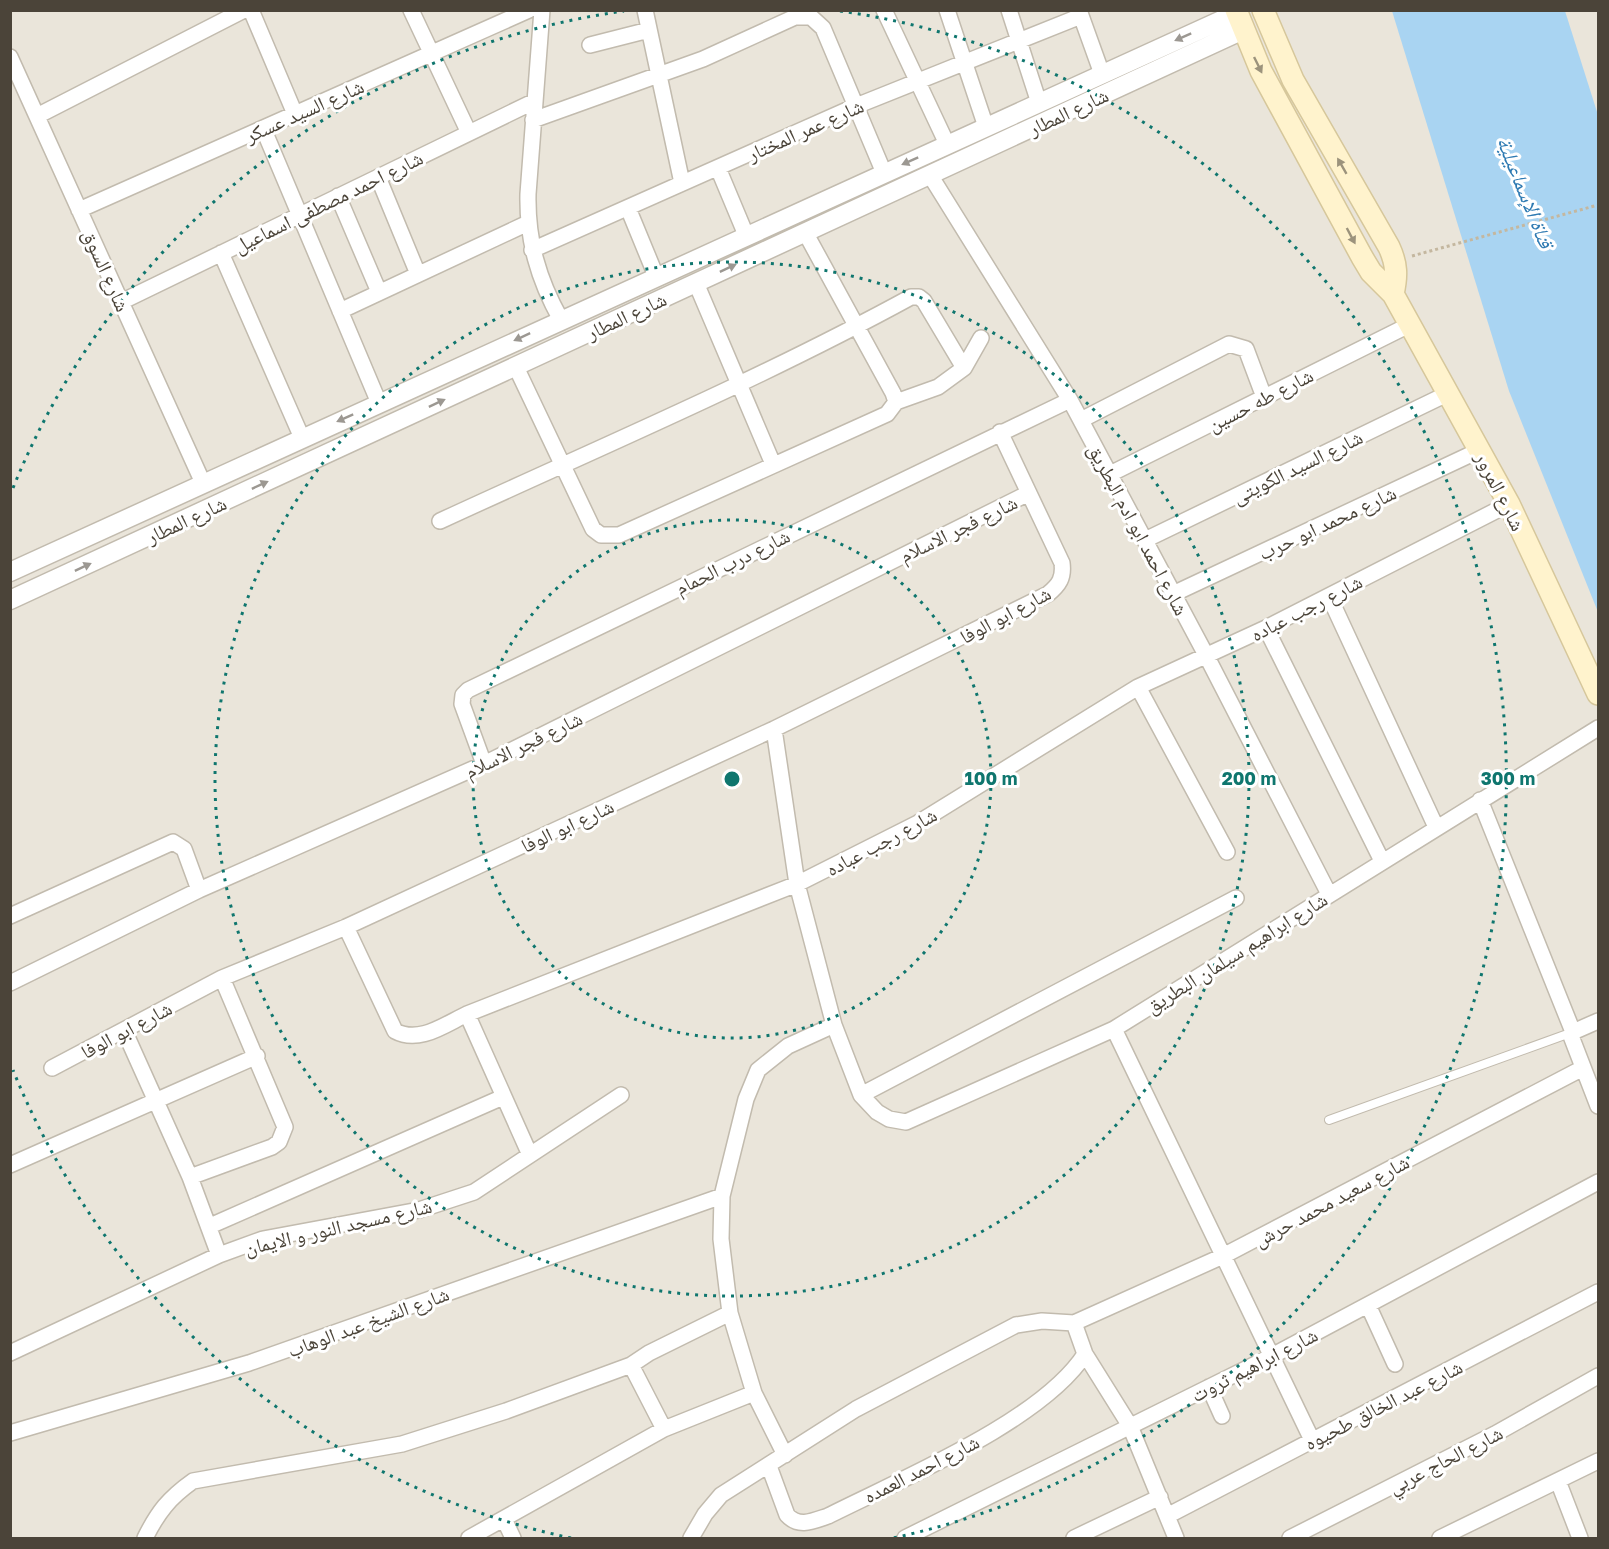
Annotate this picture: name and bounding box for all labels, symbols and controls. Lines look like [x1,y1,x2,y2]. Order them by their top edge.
one-way arrow [1175,33,1192,42]
one-way arrow [1253,56,1263,73]
street label: شارع السيد عسكر [240,73,368,149]
street label: شارع المطار [1023,82,1113,142]
street label: شارع عمر المختار [742,93,868,168]
water label: قناة الإسماعيلية [1492,132,1561,254]
street label: شارع احمد مصطفى اسماعيل [230,145,427,259]
one-way arrow [901,157,919,166]
one-way arrow [1337,157,1347,174]
street label: شارع السوق [76,225,136,316]
one-way arrow [1346,228,1356,245]
one-way arrow [719,263,737,273]
street label: شارع المطار [581,286,671,346]
one-way arrow [514,333,531,342]
street label: شارع طه حسين [1203,362,1318,438]
one-way arrow [428,399,445,408]
one-way arrow [336,414,353,423]
street label: شارع السيد الكويتى [1228,424,1367,510]
street label: شارع احمد ابو ادم البطريق [1081,439,1194,620]
street label: شارع المرور [1469,447,1531,535]
street label: شارع محمد ابو حرب [1254,480,1400,566]
one-way arrow [251,481,268,490]
street label: شارع فجر الاسلام [895,489,1022,570]
street label: شارع المطار [141,490,231,550]
street label: شارع درب الحمام [671,523,795,602]
one-way arrow [74,562,92,572]
street label: شارع رجب عباده [1246,569,1367,647]
street label: شارع ابو الوفا [955,580,1055,650]
street label: شارع فجر الاسلام [460,705,587,786]
text: 100 m [965,767,1017,789]
text: 200 m [1222,767,1276,789]
text: 300 m [1481,767,1535,789]
centre of rings [722,769,742,789]
street label: شارع ابو الوفا [517,793,618,859]
street label: شارع رجب عباده [821,802,942,882]
street label: شارع ابراهيم سيلمان البطريق [1141,886,1333,1020]
street label: شارع ابو الوفا [76,995,176,1065]
street label: شارع سعيد محمد حرش [1249,1149,1414,1253]
street label: شارع مسجد النور و الايمان [242,1193,434,1261]
street label: شارع الشيخ عبد الوهاب [284,1281,453,1363]
street label: شارع ابراهيم ثروت [1187,1322,1323,1409]
street label: شارع عبد الخالق طحيوه [1300,1354,1467,1456]
street label: شارع الحاج عربي [1384,1420,1509,1503]
street label: شارع احمد العمده [859,1429,984,1509]

